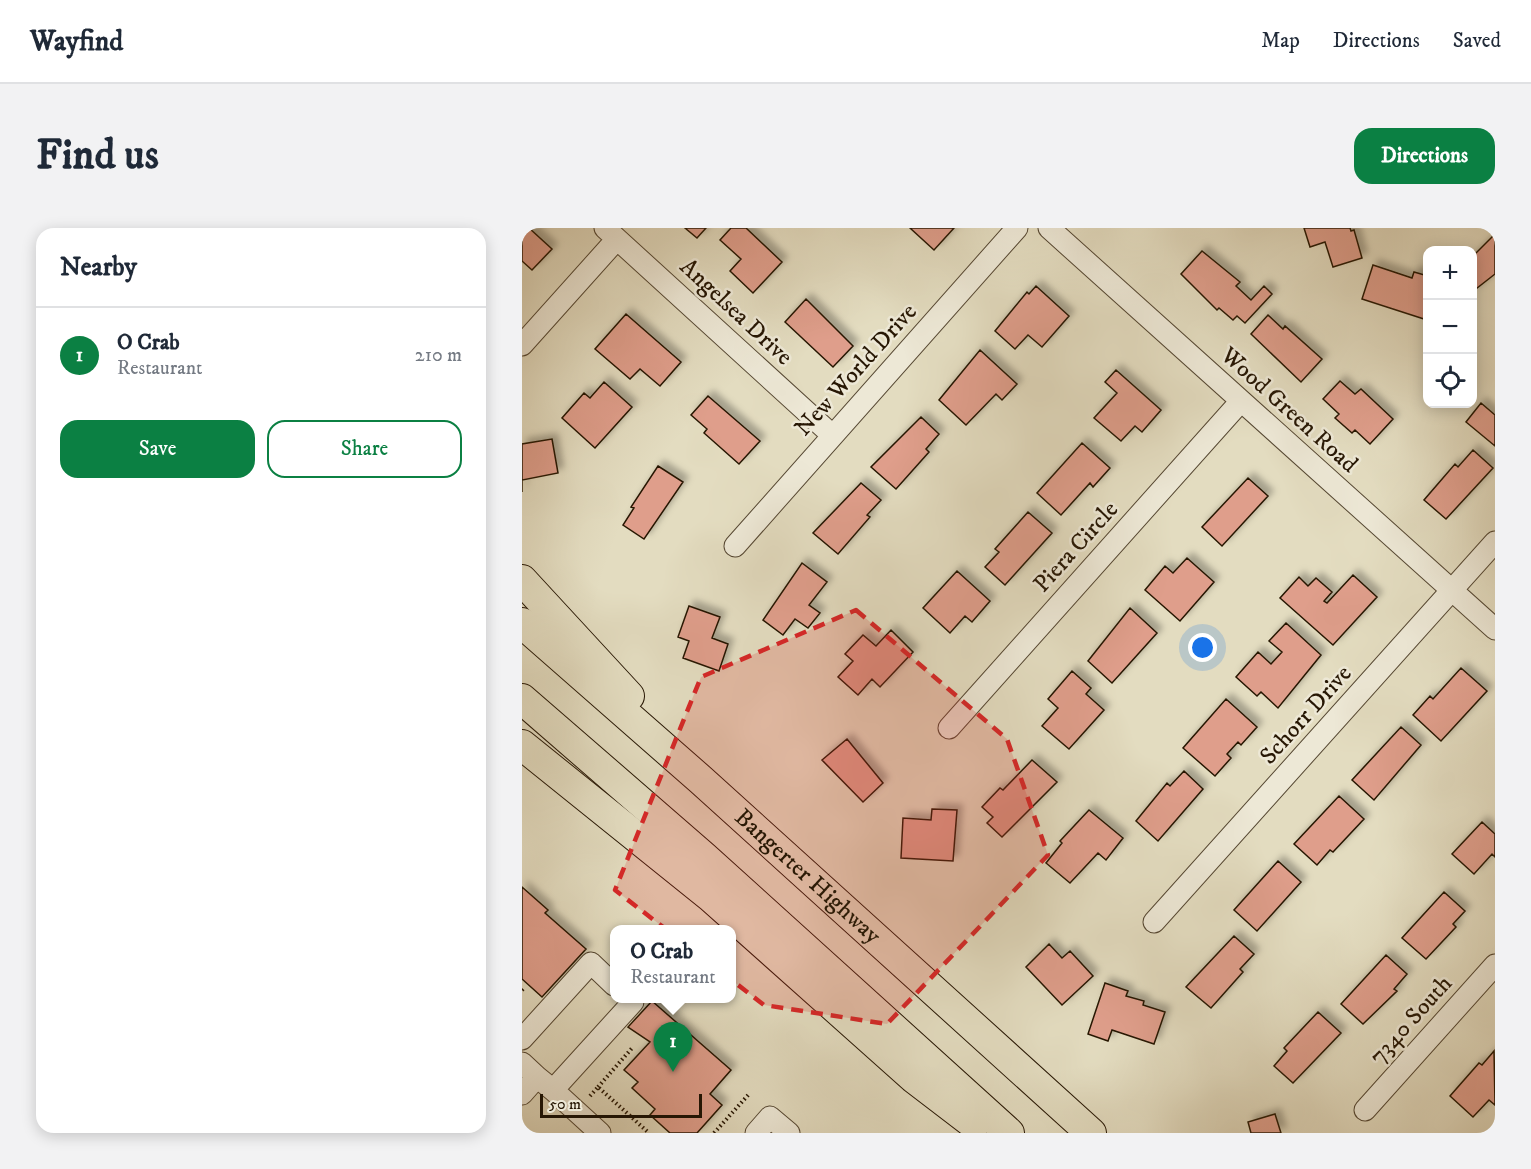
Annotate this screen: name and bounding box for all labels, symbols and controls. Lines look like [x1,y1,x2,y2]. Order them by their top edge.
text: Wayfind [30,24,123,59]
text: Map [1261,28,1300,54]
text: Directions [1333,28,1420,54]
text: Saved [1453,28,1501,54]
button: Directions [1354,128,1495,184]
text: Find us [36,130,159,182]
map controls [1423,246,1477,408]
button: + [1423,246,1477,300]
text: Nearby [60,251,137,284]
street label: Angelsea Drive [673,252,799,372]
street label: New World Drive [788,297,924,443]
button: − [1423,300,1477,354]
text: O Crab [117,329,180,356]
street label: Wood Green Road [1213,340,1364,479]
text: 1 [76,343,83,368]
text: 210 m [415,343,462,368]
button: locate [1423,354,1477,408]
text: Restaurant [117,356,202,381]
button: Save [60,420,255,478]
button: Share [267,420,462,478]
street label: Piera Circle [1027,495,1125,599]
your location [1188,633,1217,662]
street label: Schorr Drive [1254,659,1358,771]
street label: Bangerter Highway [728,803,888,951]
popup [610,925,736,1003]
text: O Crab [630,938,693,965]
text: Restaurant [630,965,716,990]
street label: 7340 South [1363,969,1459,1071]
pin: 1 [654,1022,692,1072]
scale bar [540,1091,702,1118]
text: 50 m [549,1094,581,1114]

